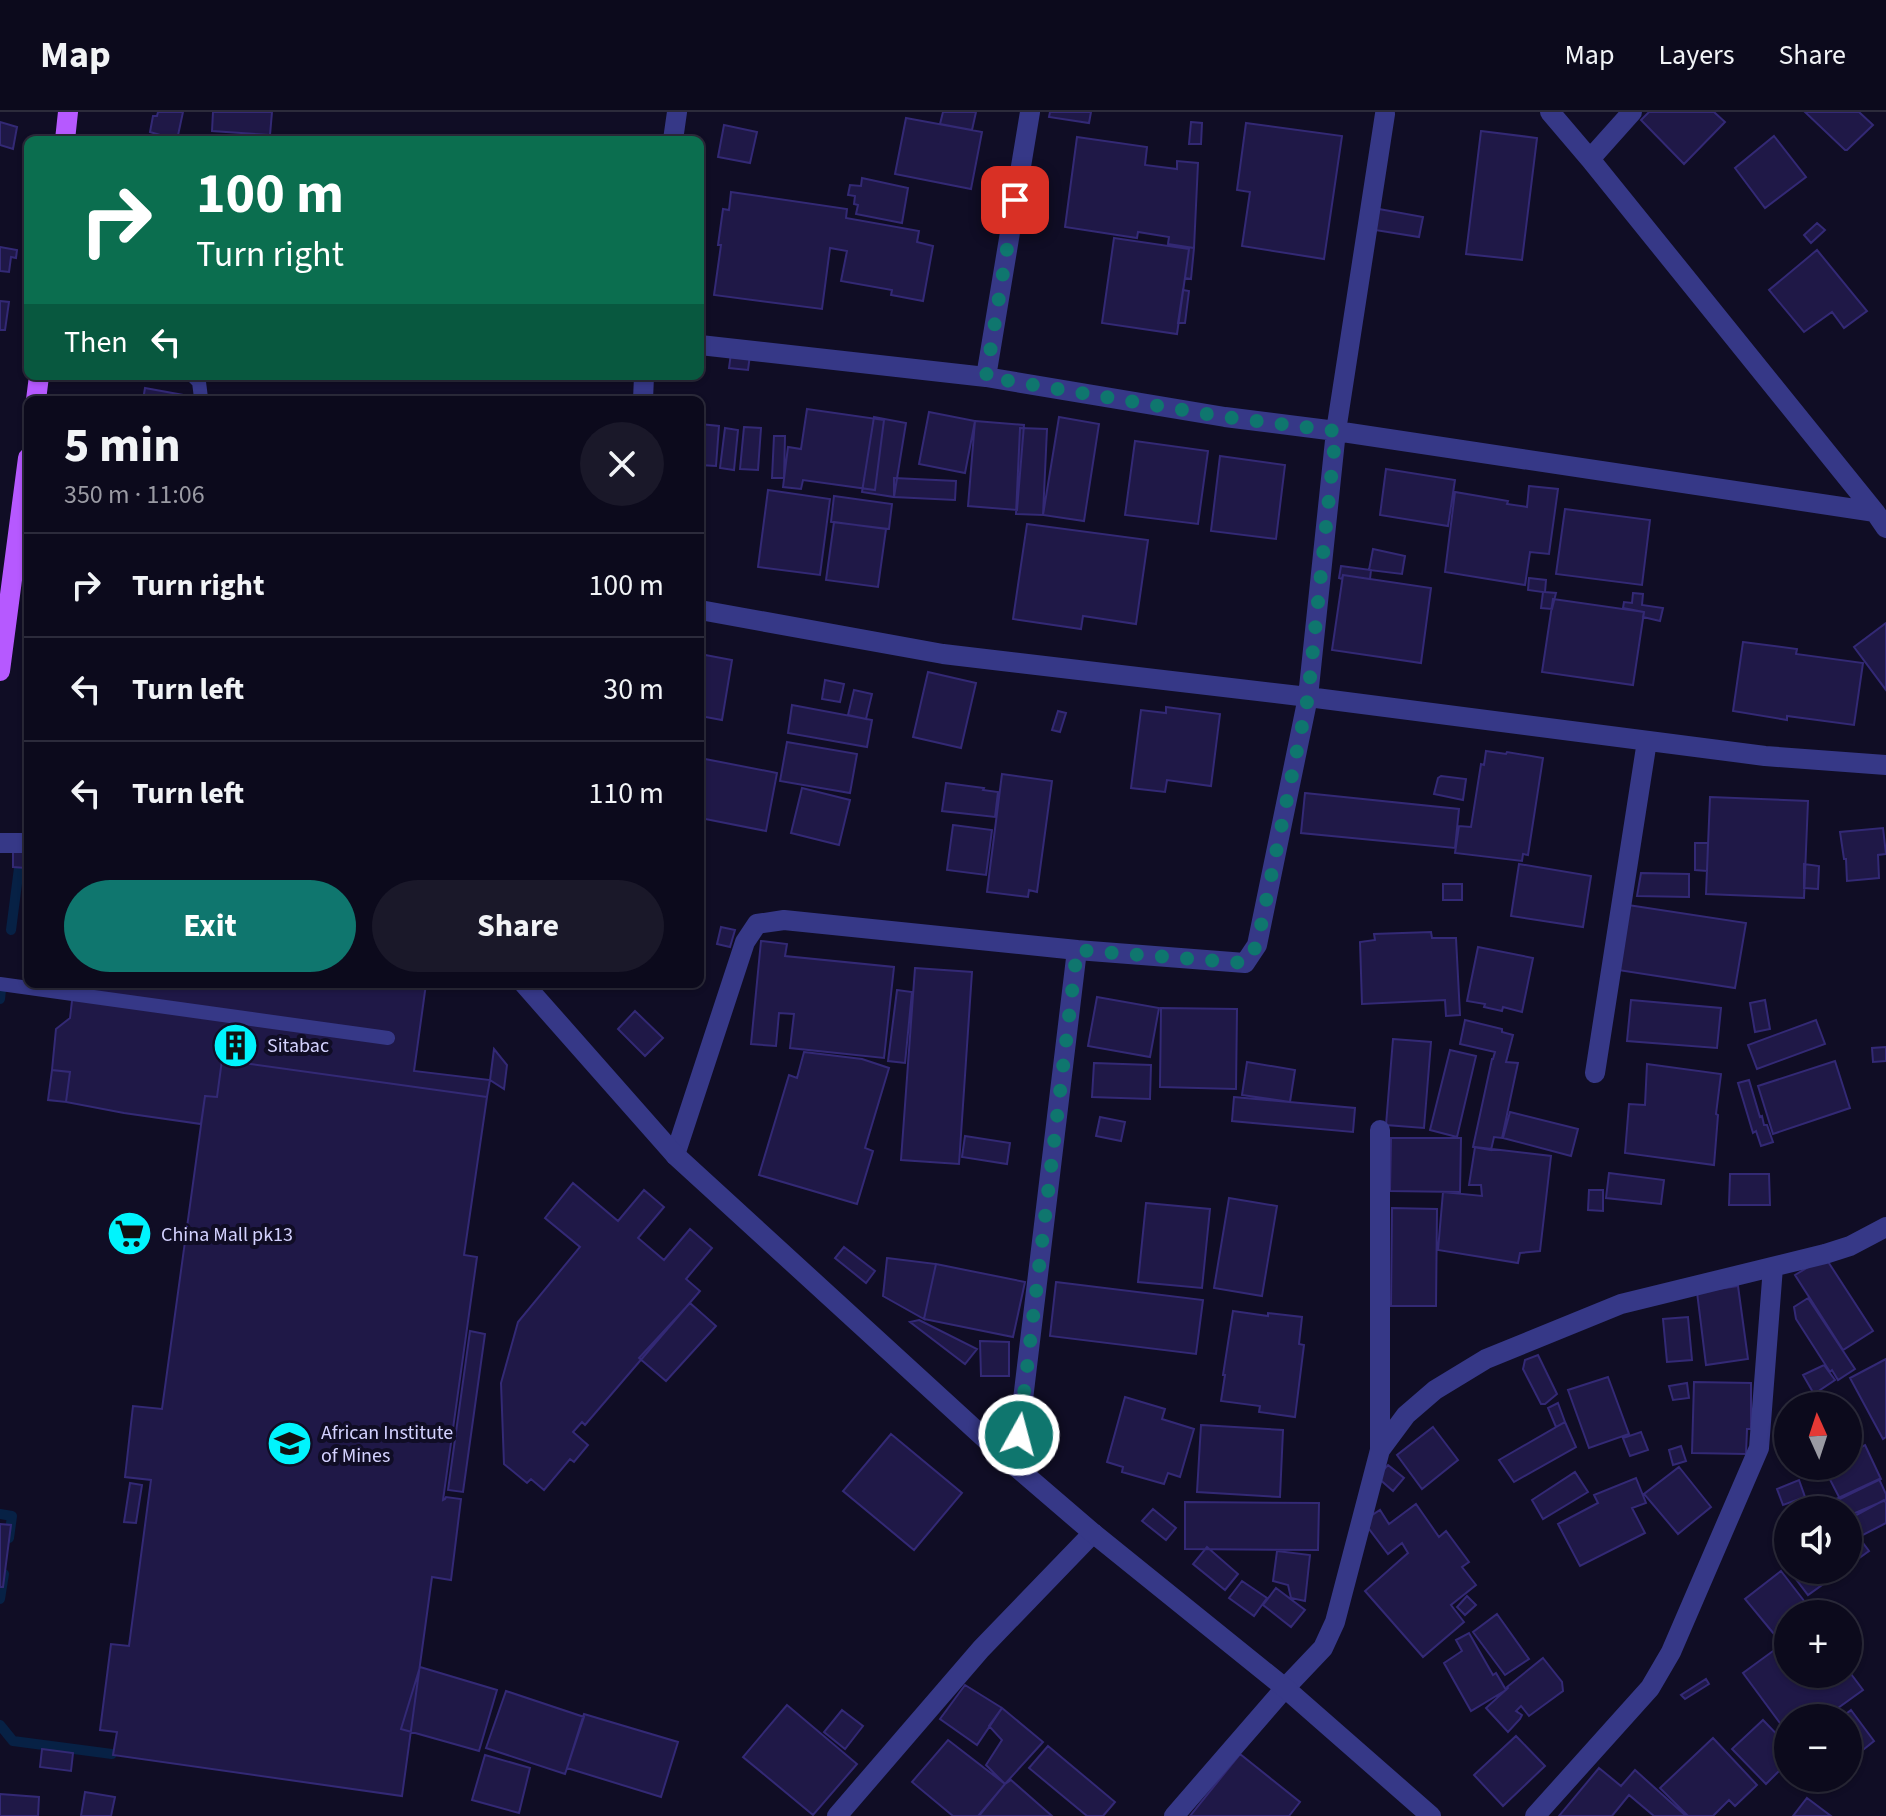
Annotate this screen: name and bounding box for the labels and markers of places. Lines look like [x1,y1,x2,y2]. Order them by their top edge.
pin [981,166,1049,234]
building icon: Sitabac [212,1021,260,1069]
place label: Sitabac [267,1032,329,1060]
supermarket icon: China Mall pk13 [106,1210,154,1258]
place label: China Mall pk13 [161,1221,293,1249]
school or university icon: African Institute of Mines [266,1419,314,1467]
place label: African Institute of Mines [321,1419,453,1470]

